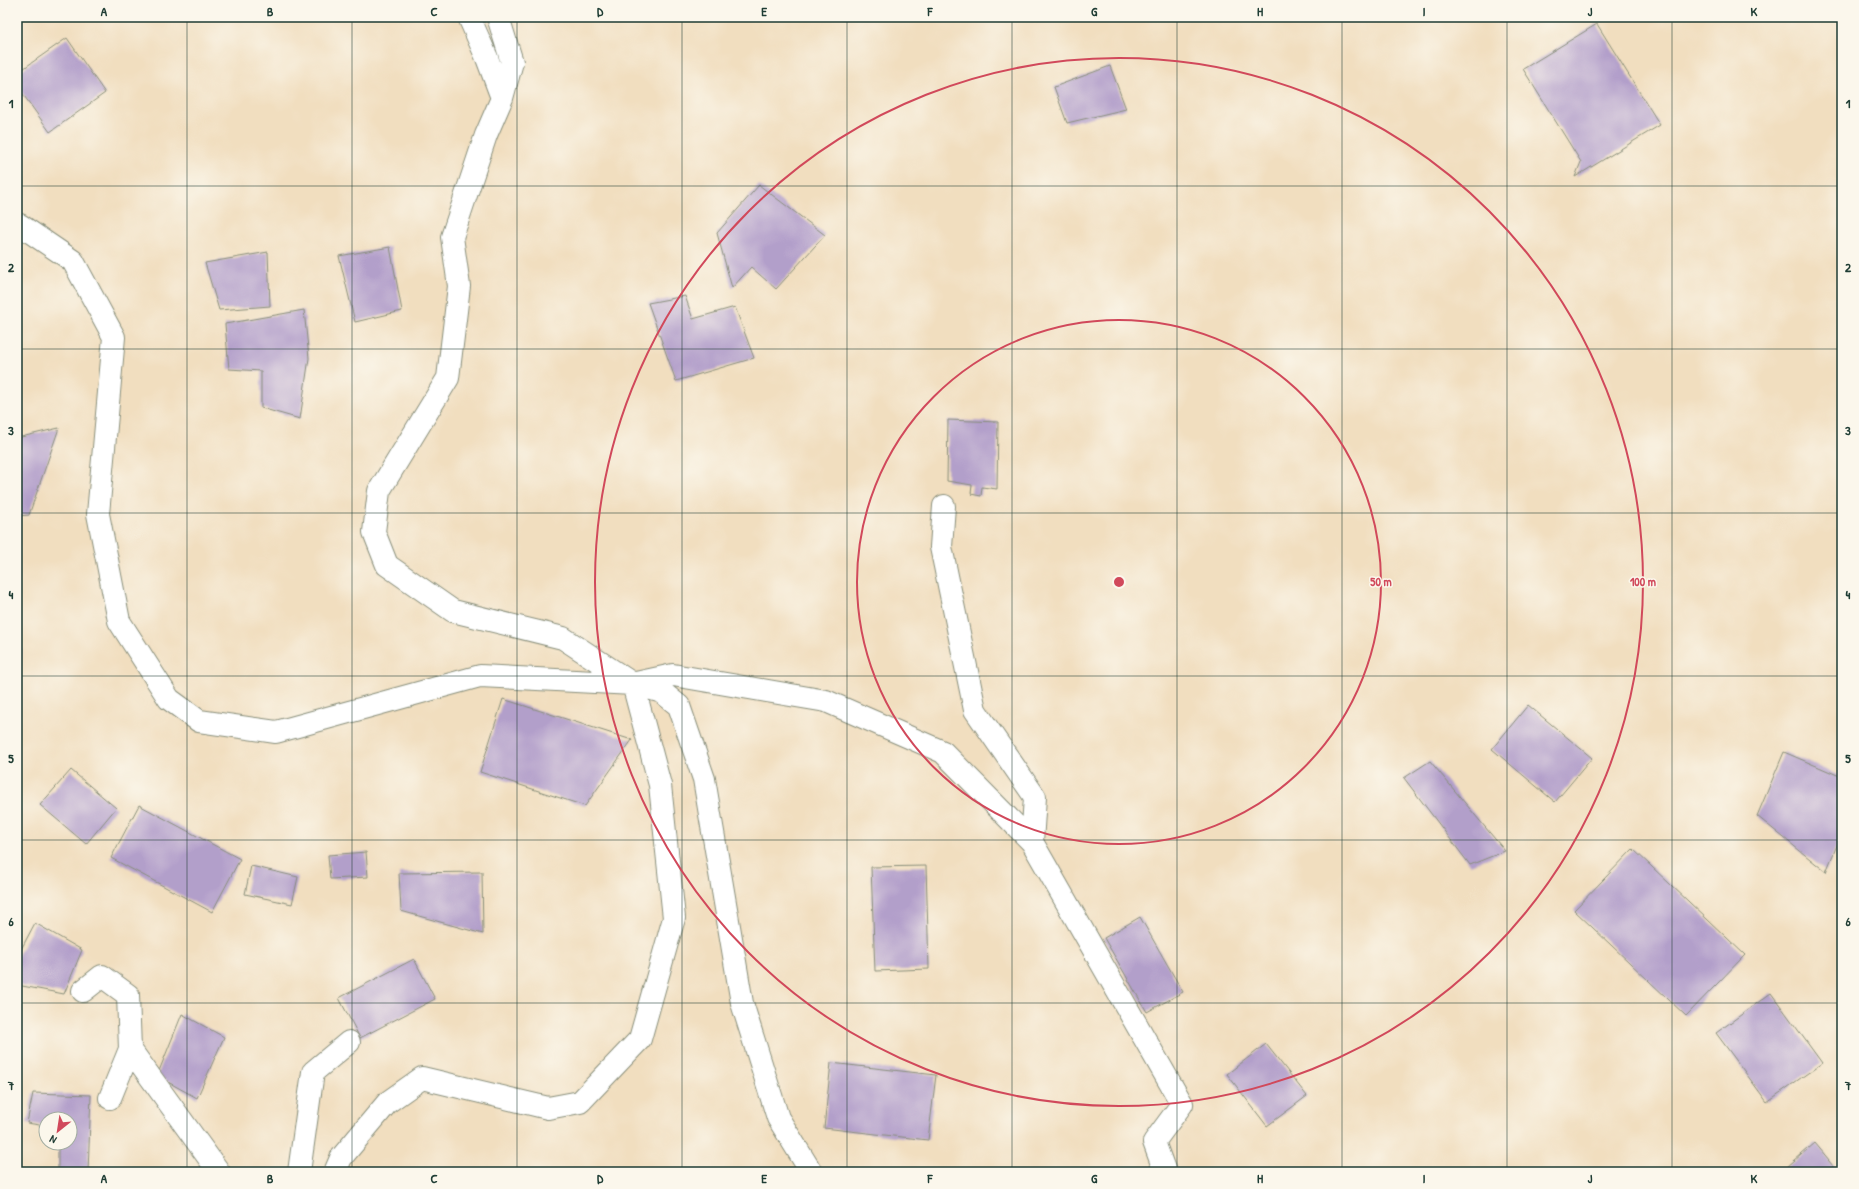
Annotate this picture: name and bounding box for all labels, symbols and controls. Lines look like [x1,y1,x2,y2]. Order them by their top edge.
text: A [101,2,108,20]
text: B [267,2,274,20]
text: C [430,2,438,20]
text: D [597,2,604,20]
text: E [761,2,767,20]
text: F [927,2,934,20]
text: G [1091,2,1098,20]
text: H [1257,2,1263,20]
text: I [1422,2,1426,20]
text: J [1588,2,1593,20]
text: K [1751,2,1758,20]
text: 1 [9,94,14,112]
text: 1 [1846,94,1851,112]
text: 2 [8,258,15,276]
text: 2 [1845,258,1852,276]
text: 3 [8,421,14,439]
text: 3 [1845,421,1851,439]
text: 50 m [1370,573,1392,590]
text: 100 m [1630,573,1656,590]
centre of rings [1112,575,1126,589]
text: 4 [9,585,14,603]
text: 4 [1846,585,1851,603]
text: 5 [8,749,14,767]
text: 5 [1845,749,1851,767]
text: 6 [8,912,14,930]
text: 6 [1845,912,1851,930]
text: 7 [7,1076,15,1094]
text: 7 [1844,1076,1852,1094]
north arrow [38,1111,78,1151]
text: N [47,1132,59,1147]
text: A [101,1169,108,1187]
text: B [267,1169,274,1187]
text: C [430,1169,438,1187]
text: D [597,1169,604,1187]
text: E [761,1169,767,1187]
text: F [927,1169,934,1187]
text: G [1091,1169,1098,1187]
text: H [1257,1169,1263,1187]
text: I [1422,1169,1426,1187]
text: J [1588,1169,1593,1187]
text: K [1751,1169,1758,1187]

